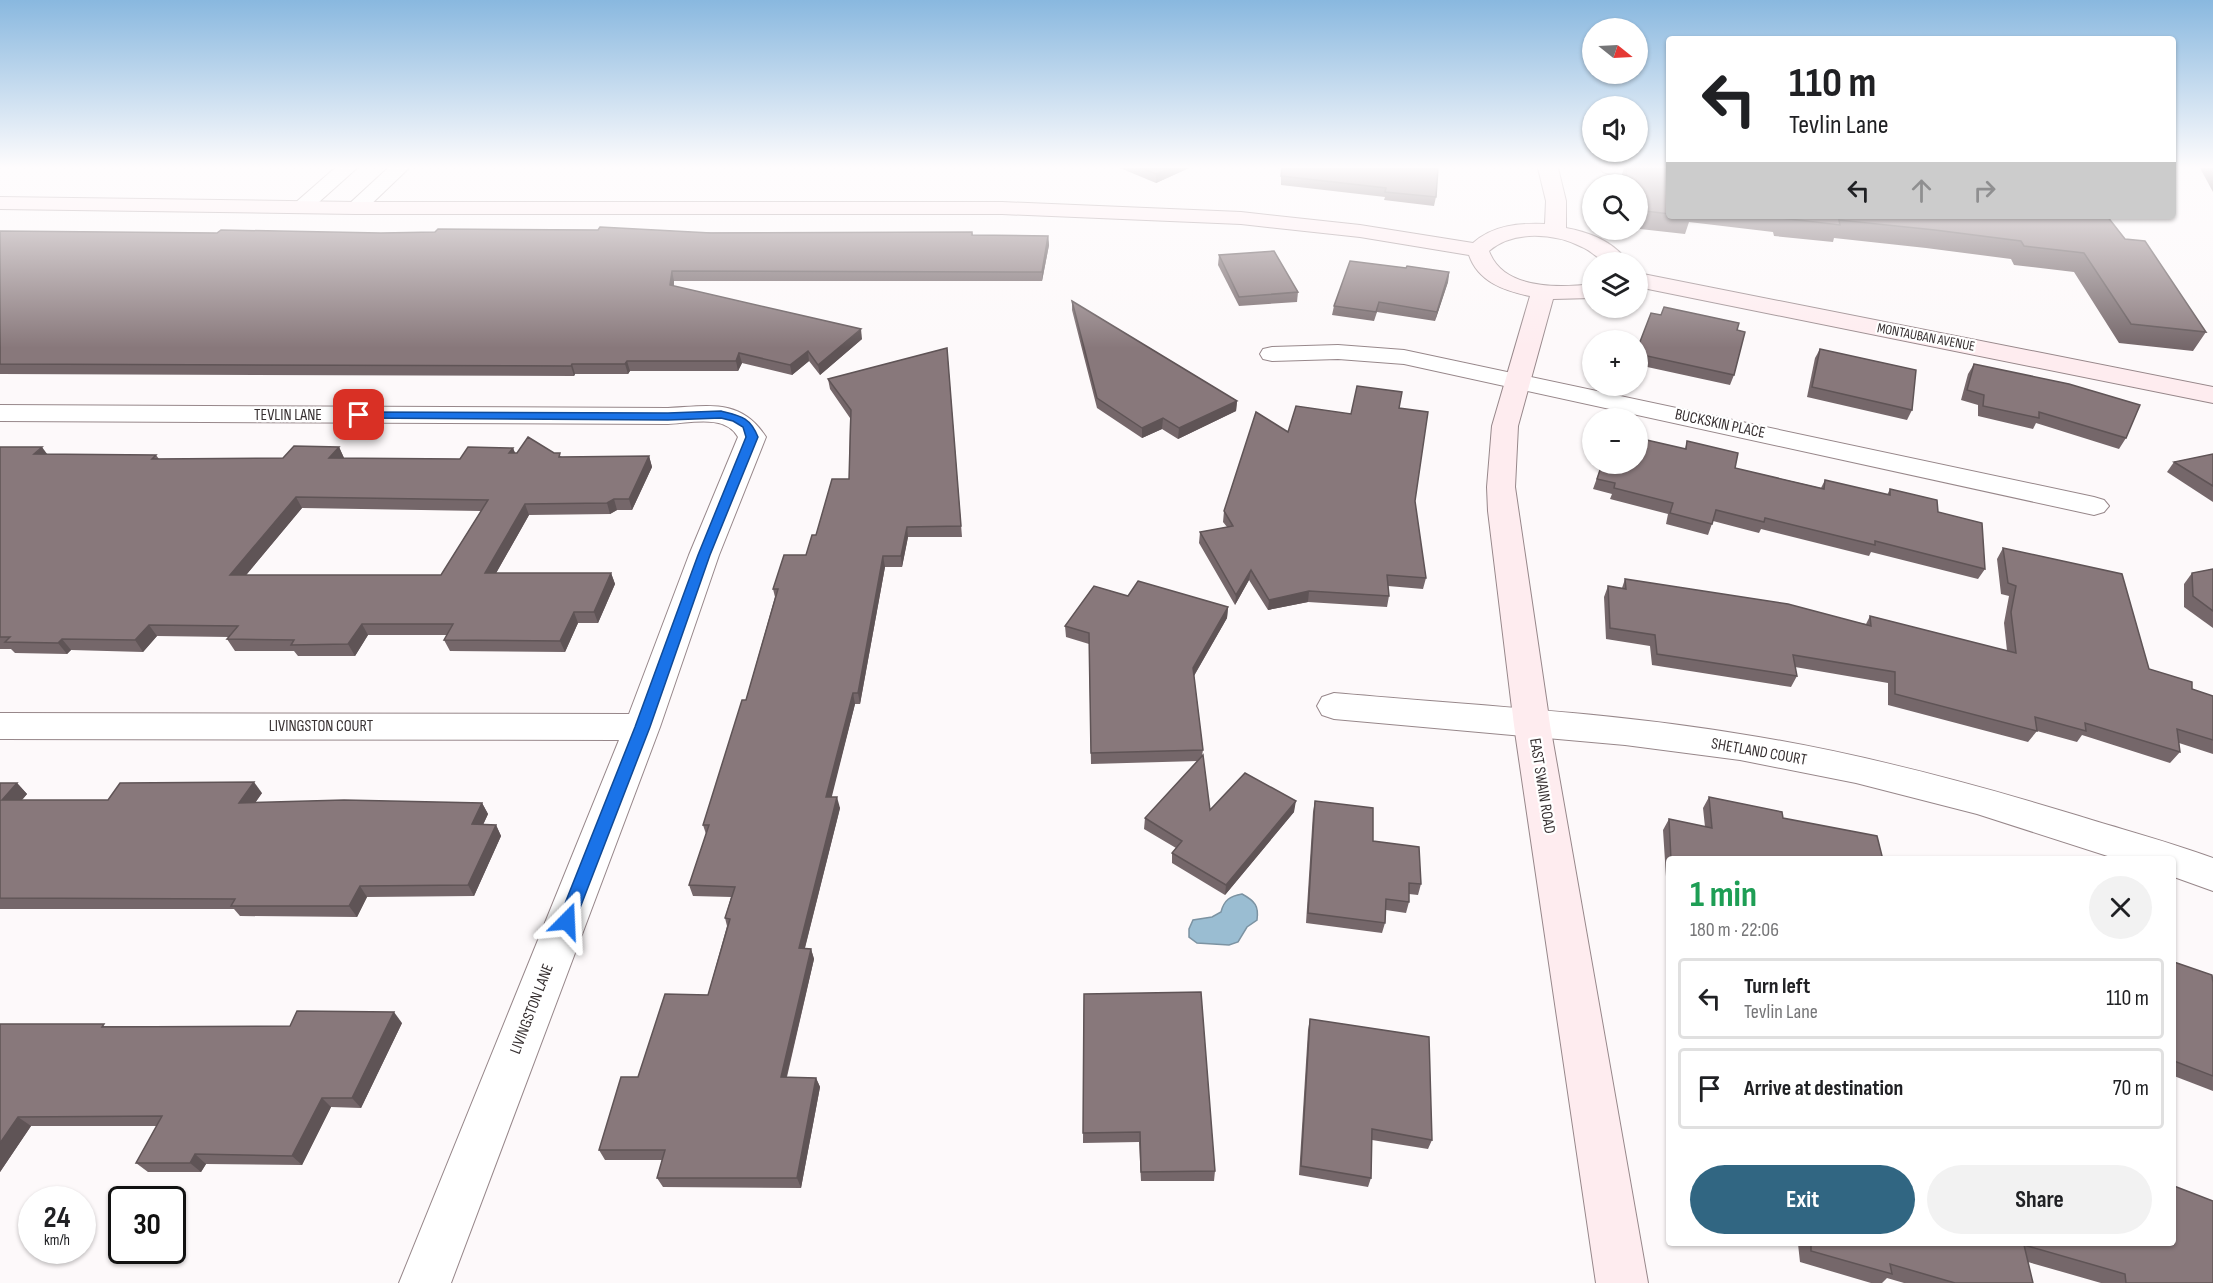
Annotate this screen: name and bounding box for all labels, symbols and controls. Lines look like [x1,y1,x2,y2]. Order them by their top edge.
north arrow [1582,18,1648,84]
map controls [1582,18,1648,474]
text: 110 m [1789,58,1876,109]
icon: left [1690,60,1768,138]
button: sound [1582,96,1648,162]
text: Tevlin Lane [1789,109,1889,141]
button: search [1582,174,1648,240]
icon: left [1842,174,1875,207]
icon: ahead [1905,174,1938,207]
icon: right [1968,174,2001,207]
button: layers [1582,252,1648,318]
street label: MONTAUBAN AVENUE [1876,319,1977,355]
button: + [1582,330,1648,396]
pin [333,389,384,440]
icon: arrive [342,398,375,431]
street label: BUCKSKIN PLACE [1673,405,1767,443]
street label: TEVLIN LANE [254,406,322,425]
button: − [1582,408,1648,474]
street label: LIVINGSTON COURT [269,717,374,736]
street label: SHETLAND COURT [1710,734,1809,770]
street label: EAST SWAIN ROAD [1525,737,1559,835]
text: 1 min [1690,874,1757,917]
button: close [2089,876,2152,939]
position arrow [535,889,599,953]
text: 180 m · 22:06 [1690,918,1779,942]
street label: LIVINGSTON LANE [506,961,558,1057]
text: Turn left [1744,973,1810,1000]
icon: left [1693,982,1726,1015]
text: 110 m [2106,985,2149,1012]
text: Tevlin Lane [1744,1000,1818,1024]
icon: arrive [1693,1072,1726,1105]
text: Arrive at destination [1744,1075,1903,1102]
text: 70 m [2113,1075,2149,1102]
button: Exit [1690,1165,1915,1234]
button: Share [1927,1165,2152,1234]
speed limit sign: 30 [108,1186,186,1264]
text: 24 [44,1200,70,1236]
text: km/h [44,1231,70,1250]

